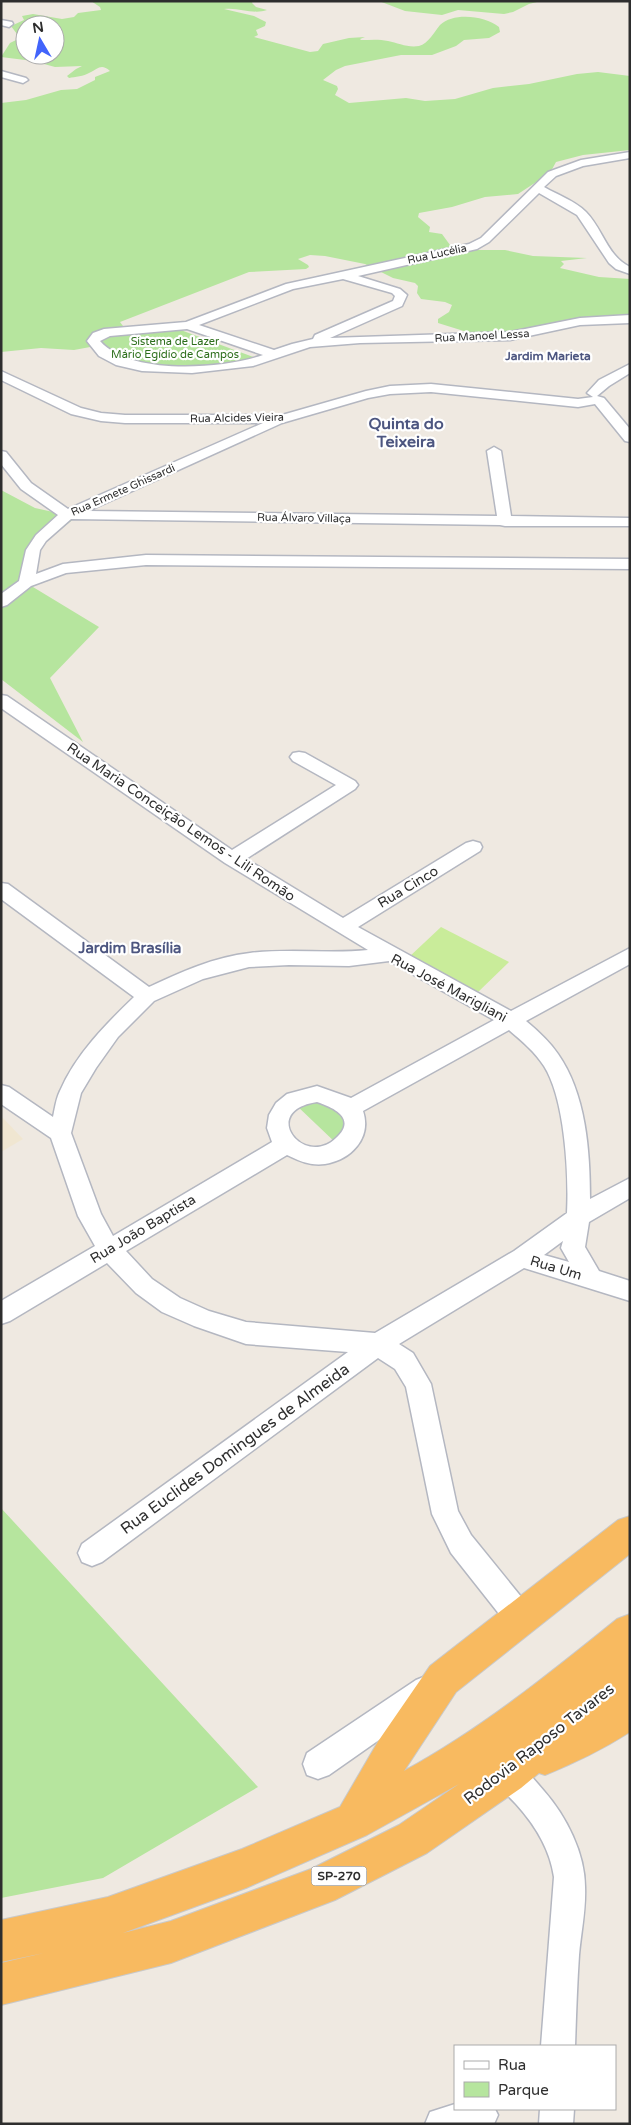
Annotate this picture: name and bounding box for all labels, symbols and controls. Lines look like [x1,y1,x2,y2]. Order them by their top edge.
north arrow [15,15,65,65]
text: N [31,18,45,37]
street label: Rua Lucélia [406,241,468,267]
street label: Rua Manoel Lessa [434,327,530,345]
park label: Sistema de Lazer Mário Egídio de Campos [111,335,239,361]
district label: Jardim Marieta [504,349,591,363]
street label: Rua Alcides Vieira [190,411,284,425]
district label: Quinta do Teixeira [368,414,444,452]
street label: Rua Ermete Ghissardi [69,461,177,519]
street label: Rua Álvaro Villaça [257,510,351,525]
street label: Rua Maria Conceição Lemos - Lili Romão [64,739,298,905]
street label: Rua Cinco [375,862,441,912]
district label: Jardim Brasília [77,939,182,957]
street label: Rua José Marigliani [388,950,510,1026]
street label: Rua João Baptista [87,1191,199,1267]
street label: Rua Um [528,1252,584,1284]
street label: Rua Euclides Domingues de Almeida [117,1359,353,1539]
street label: Rodovia Raposo Tavares [460,1679,618,1809]
road number: SP-270 [312,1866,366,1885]
legend [454,2045,616,2110]
text: Rua [498,2056,526,2074]
text: Parque [498,2081,549,2099]

